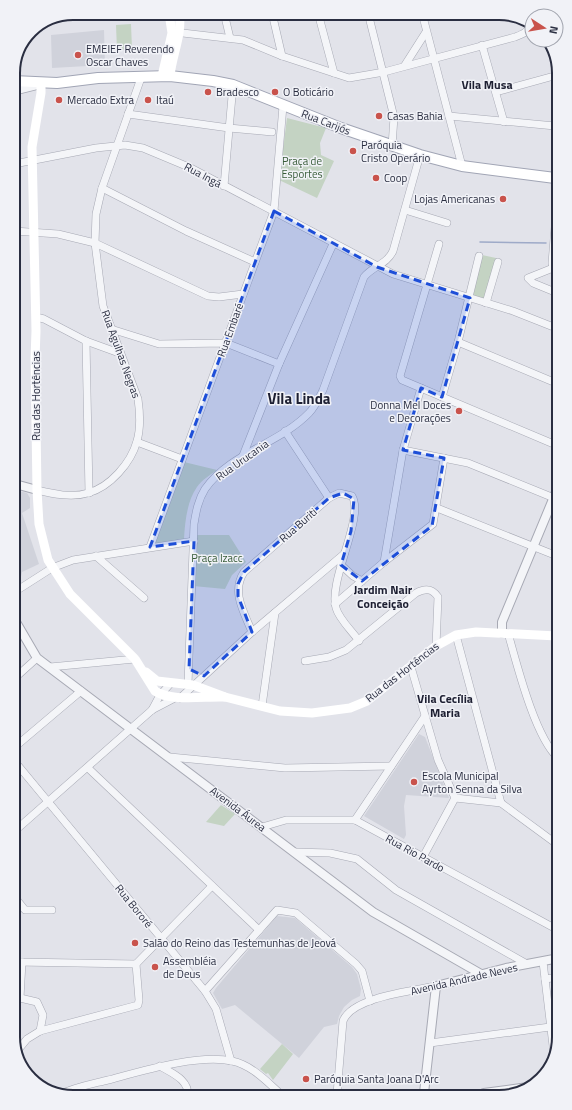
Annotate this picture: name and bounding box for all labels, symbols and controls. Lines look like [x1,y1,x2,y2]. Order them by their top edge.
north arrow [524,8,564,48]
text: N [545,25,562,35]
place label: EMEIEF Reverendo Oscar Chaves [86,41,174,70]
marker: EMEIEF Reverendo Oscar Chaves [73,50,83,60]
district label: Vila Musa [461,75,513,94]
place label: Bradesco [216,84,259,100]
place label: O Boticário [283,84,334,100]
marker: Bradesco [203,87,213,97]
marker: O Boticário [270,87,280,97]
place label: Mercado Extra [67,92,135,108]
place label: Itaú [156,92,174,108]
marker: Mercado Extra [54,95,64,105]
marker: Itaú [143,95,153,105]
street label: Rua Carijós [299,105,353,139]
place label: Casas Bahia [387,108,443,124]
marker: Casas Bahia [374,111,384,121]
place label: Paróquia Cristo Operário [361,137,431,166]
marker: Paróquia Cristo Operário [348,146,358,156]
park label: Praça de Esportes [281,153,323,182]
street label: Rua Ingá [181,158,225,192]
place label: Coop [384,170,407,186]
marker: Coop [371,173,381,183]
place label: Lojas Americanas [414,191,495,207]
marker: Lojas Americanas [498,194,508,204]
street label: Rua Embaré [213,300,247,359]
street label: Rua Agulhas Negras [98,308,144,400]
street label: Rua das Hortências [28,351,44,441]
district label: Vila Linda [267,387,331,410]
place label: Donna Mel Doces e Decorações [370,397,451,426]
marker: Donna Mel Doces e Decorações [454,406,464,416]
street label: Rua Urucania [212,436,272,484]
street label: Rua Buriti [276,504,320,546]
park label: Praça Izacc [191,550,243,566]
district label: Jardim Nair Conceição [354,580,413,613]
street label: Rua das Hortências [362,638,442,706]
district label: Vila Cecília Maria [417,689,473,722]
place label: Escola Municipal Ayrton Senna da Silva [422,768,523,797]
marker: Escola Municipal Ayrton Senna da Silva [409,777,419,787]
street label: Avenida Áurea [207,783,270,836]
street label: Rua Rio Pardo [383,830,448,876]
street label: Rua Bororé [111,881,157,932]
place label: Salão do Reino das Testemunhas de Jeová [143,935,337,951]
marker: Salão do Reino das Testemunhas de Jeová [130,938,140,948]
place label: Assembléia de Deus [163,953,217,982]
street label: Avenida Andrade Neves [409,959,519,999]
marker: Assembléia de Deus [150,962,160,972]
place label: Paróquia Santa Joana D'Arc [314,1071,439,1087]
marker: Paróquia Santa Joana D'Arc [301,1074,311,1084]

